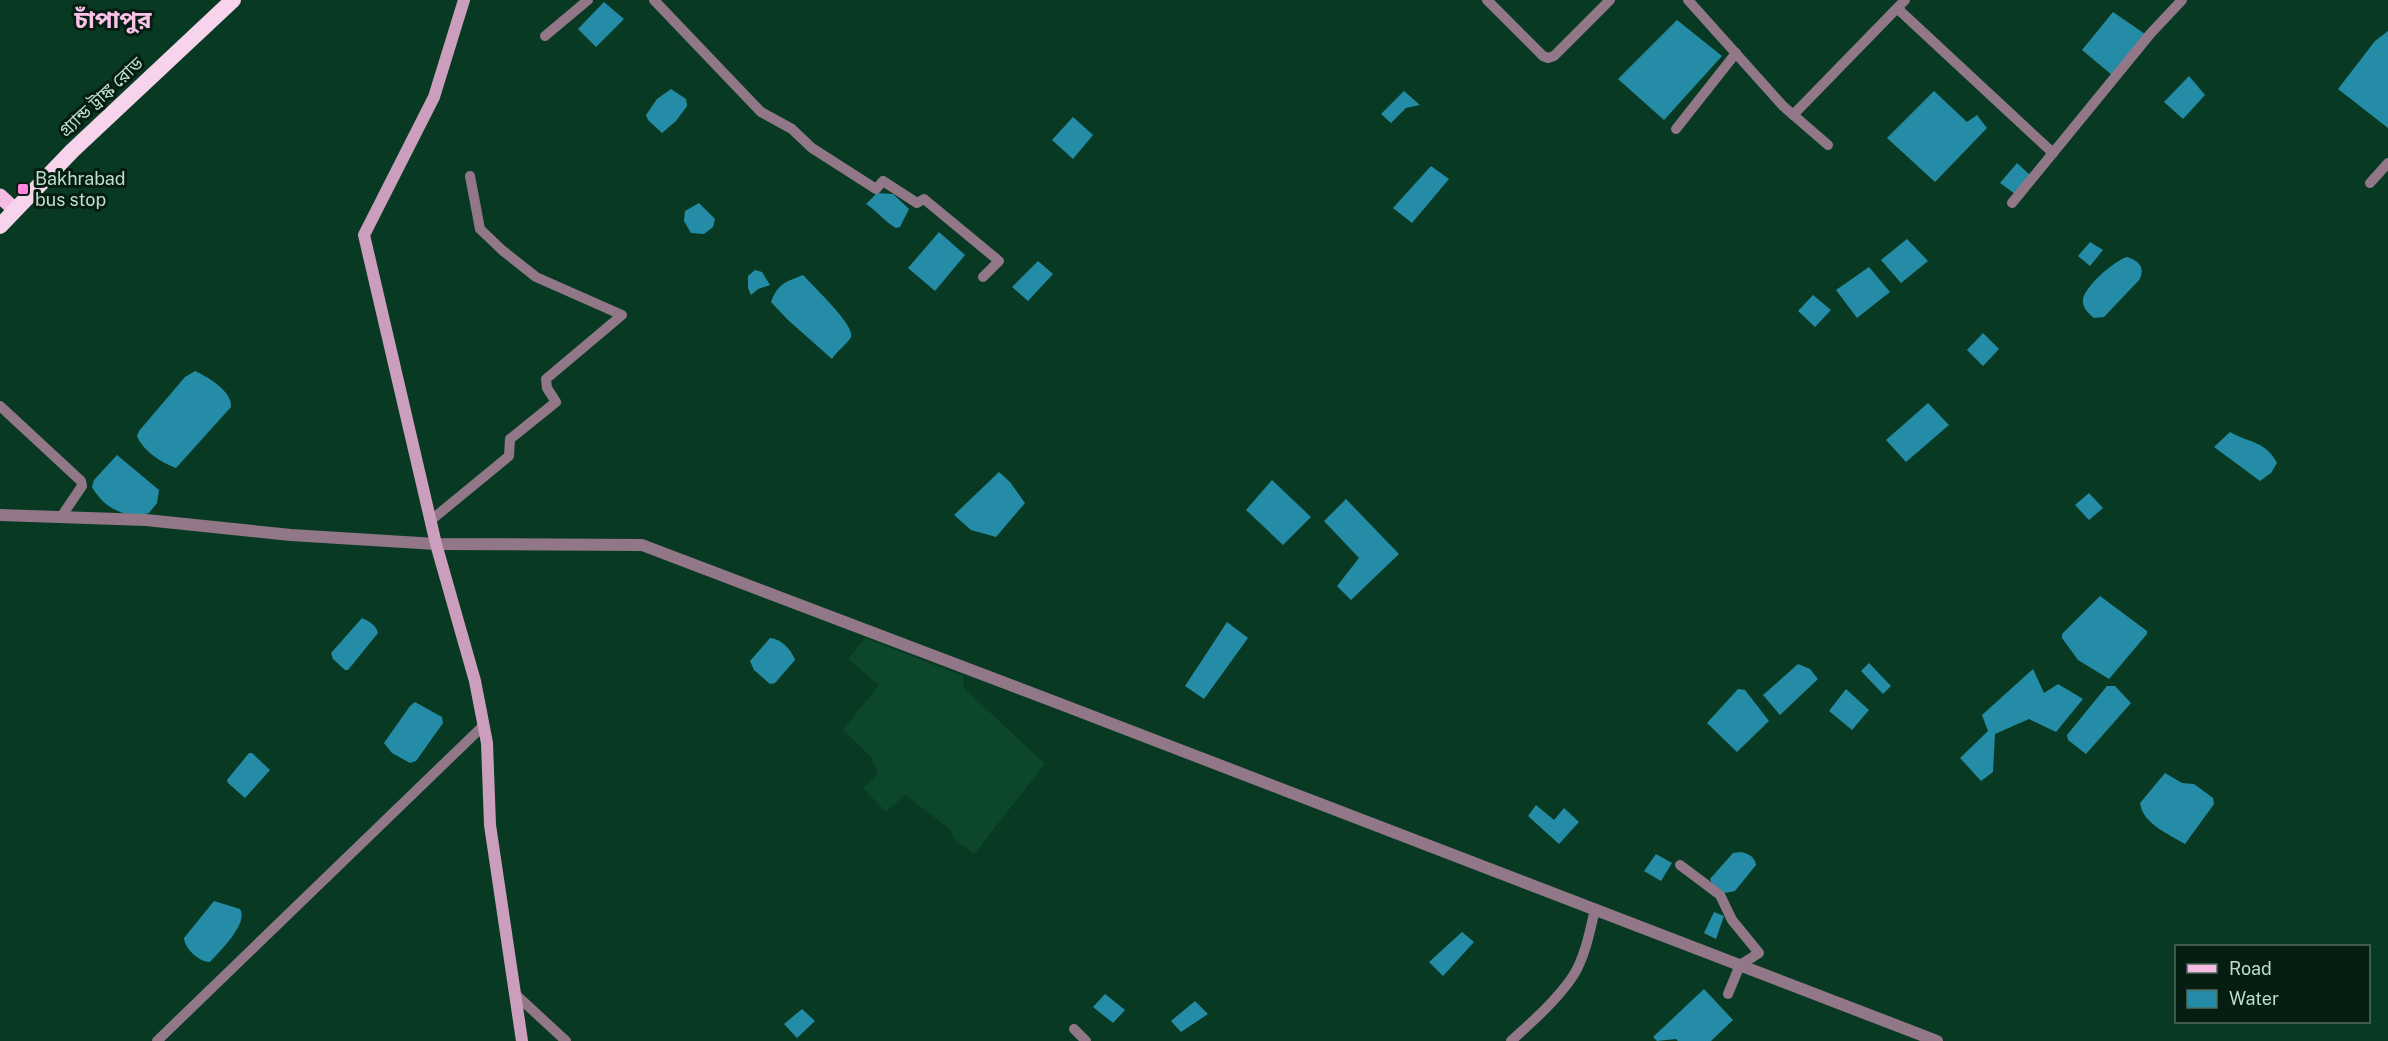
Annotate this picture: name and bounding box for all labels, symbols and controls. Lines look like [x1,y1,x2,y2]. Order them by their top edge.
district label: চাঁপাপুর [74,5,152,34]
street label: গ্র্যান্ড ট্রাঙ্ক রোড [54,52,147,141]
place label: Bakhrabad bus stop [35,168,125,210]
marker: Bakhrabad bus stop [16,182,30,196]
legend [2175,945,2370,1023]
text: Road [2229,958,2272,979]
text: Water [2229,988,2279,1009]

